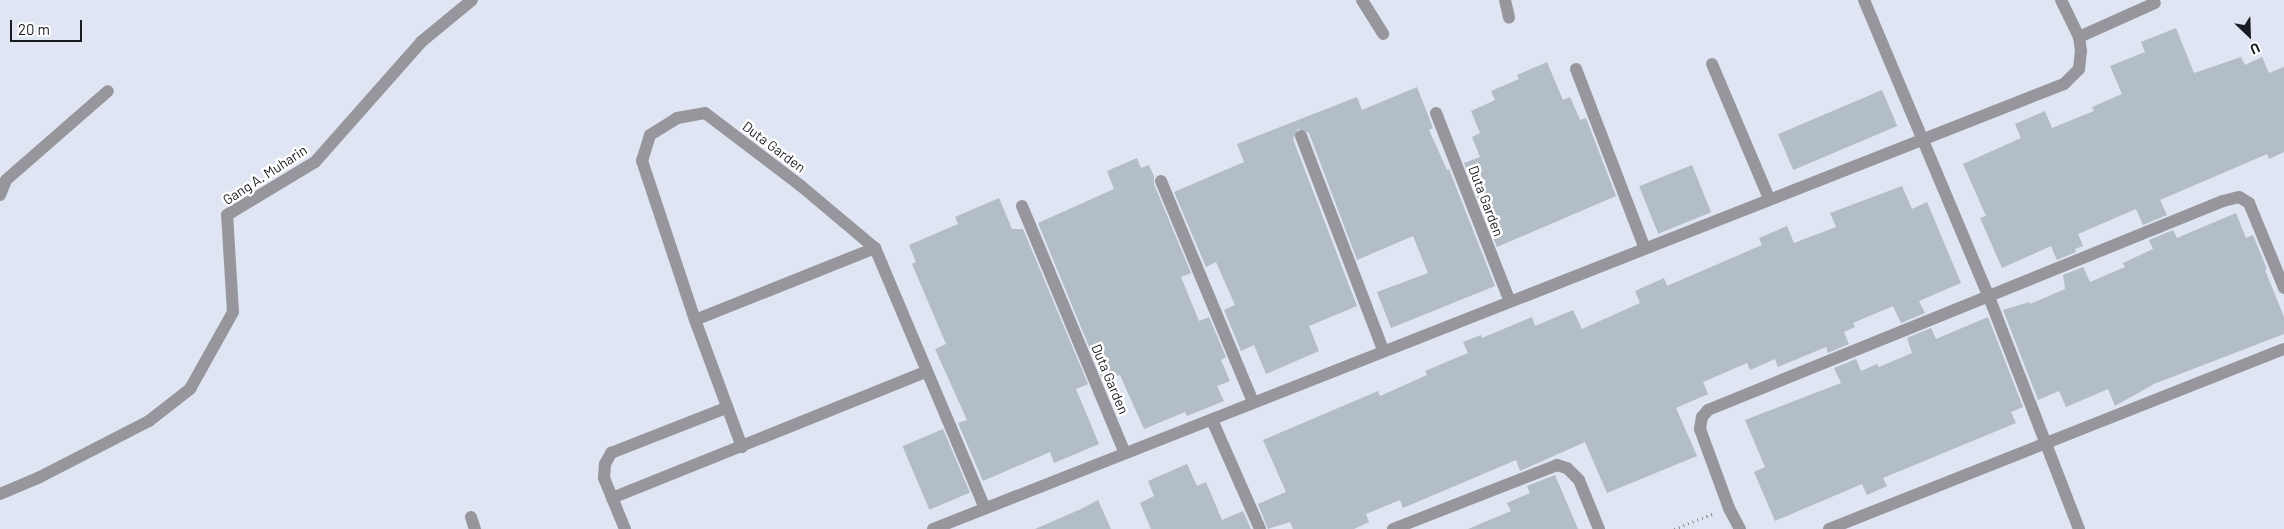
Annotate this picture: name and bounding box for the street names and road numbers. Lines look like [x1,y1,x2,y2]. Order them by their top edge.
street label: Duta Garden [739,118,809,176]
street label: Gang A. Muharin [220,142,310,208]
street label: Duta Garden [1465,163,1507,239]
street label: Duta Garden [1088,342,1132,416]

